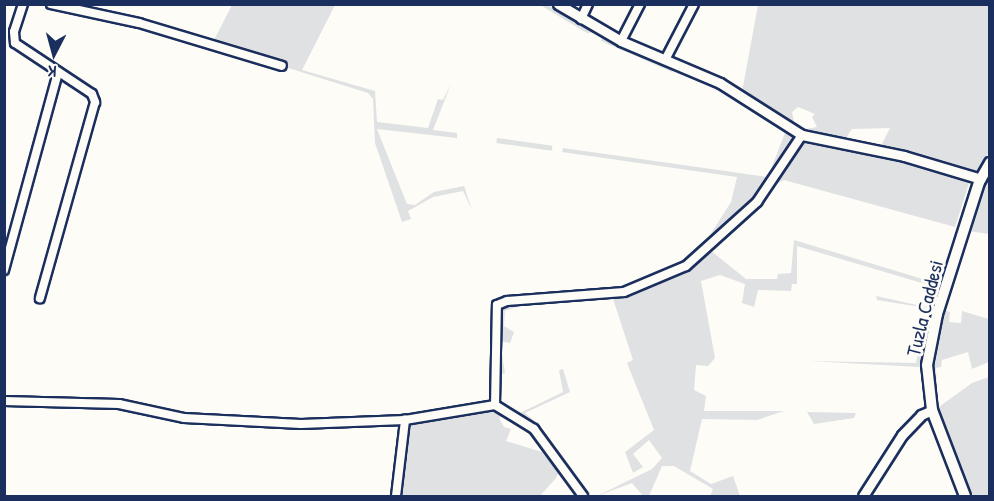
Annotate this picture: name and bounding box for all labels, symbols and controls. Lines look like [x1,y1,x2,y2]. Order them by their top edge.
north arrow [24,24,84,84]
text: K [47,61,57,83]
street label: Tuzla Caddesi [900,257,948,359]

